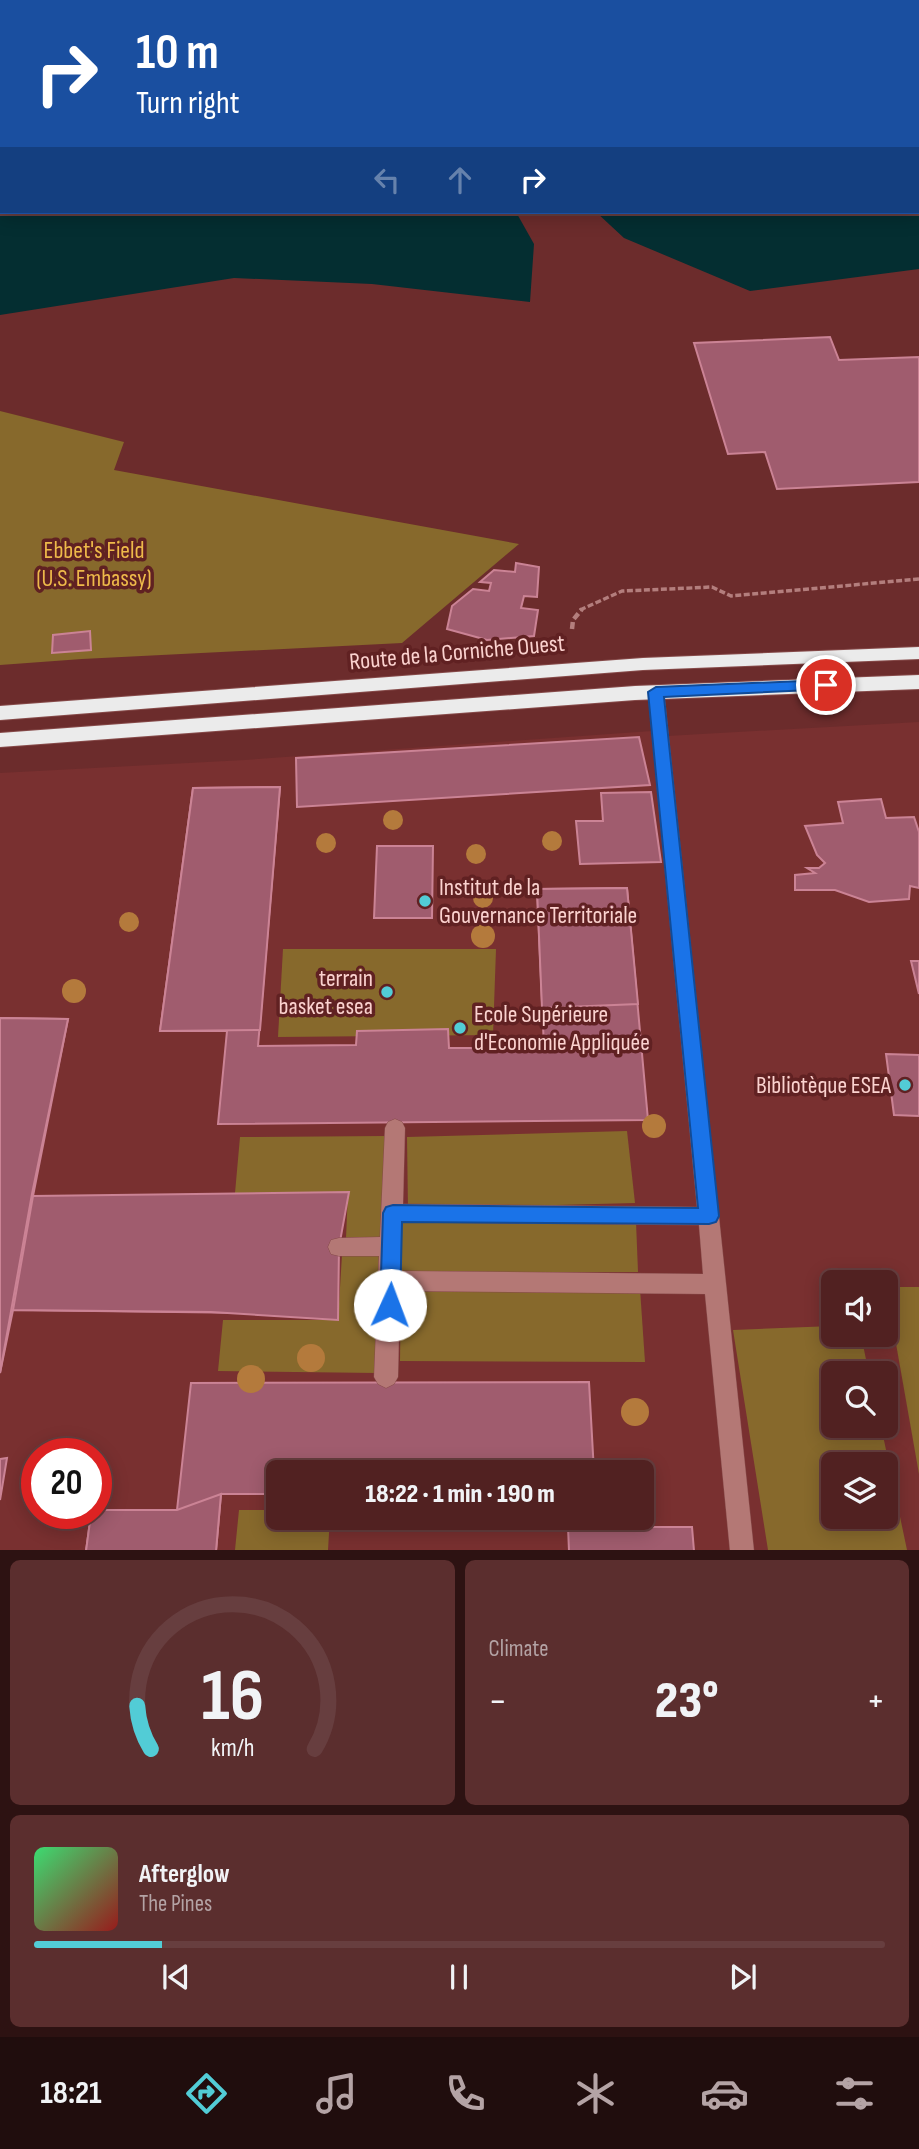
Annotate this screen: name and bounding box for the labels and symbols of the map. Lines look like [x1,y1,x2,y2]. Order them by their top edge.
park label: Ebbet's Field (U.S. Embassy) [36,536,152,593]
street label: Route de la Corniche Ouest [348,629,566,676]
pin [796,655,856,715]
place label: Institut de la Gouvernance Territoriale [439,873,637,930]
marker: Institut de la Gouvernance Territoriale [417,893,433,909]
place label: terrain basket esea [279,964,373,1021]
marker: terrain basket esea [379,984,395,1000]
place label: Ecole Supérieure d'Economie Appliquée [474,1000,650,1057]
marker: Ecole Supérieure d'Economie Appliquée [452,1020,468,1036]
place label: Bibliotèque ESEA [756,1071,892,1100]
marker: Bibliotèque ESEA [897,1077,913,1093]
position arrow [353,1268,427,1342]
speed limit sign: 20 [21,1438,112,1529]

